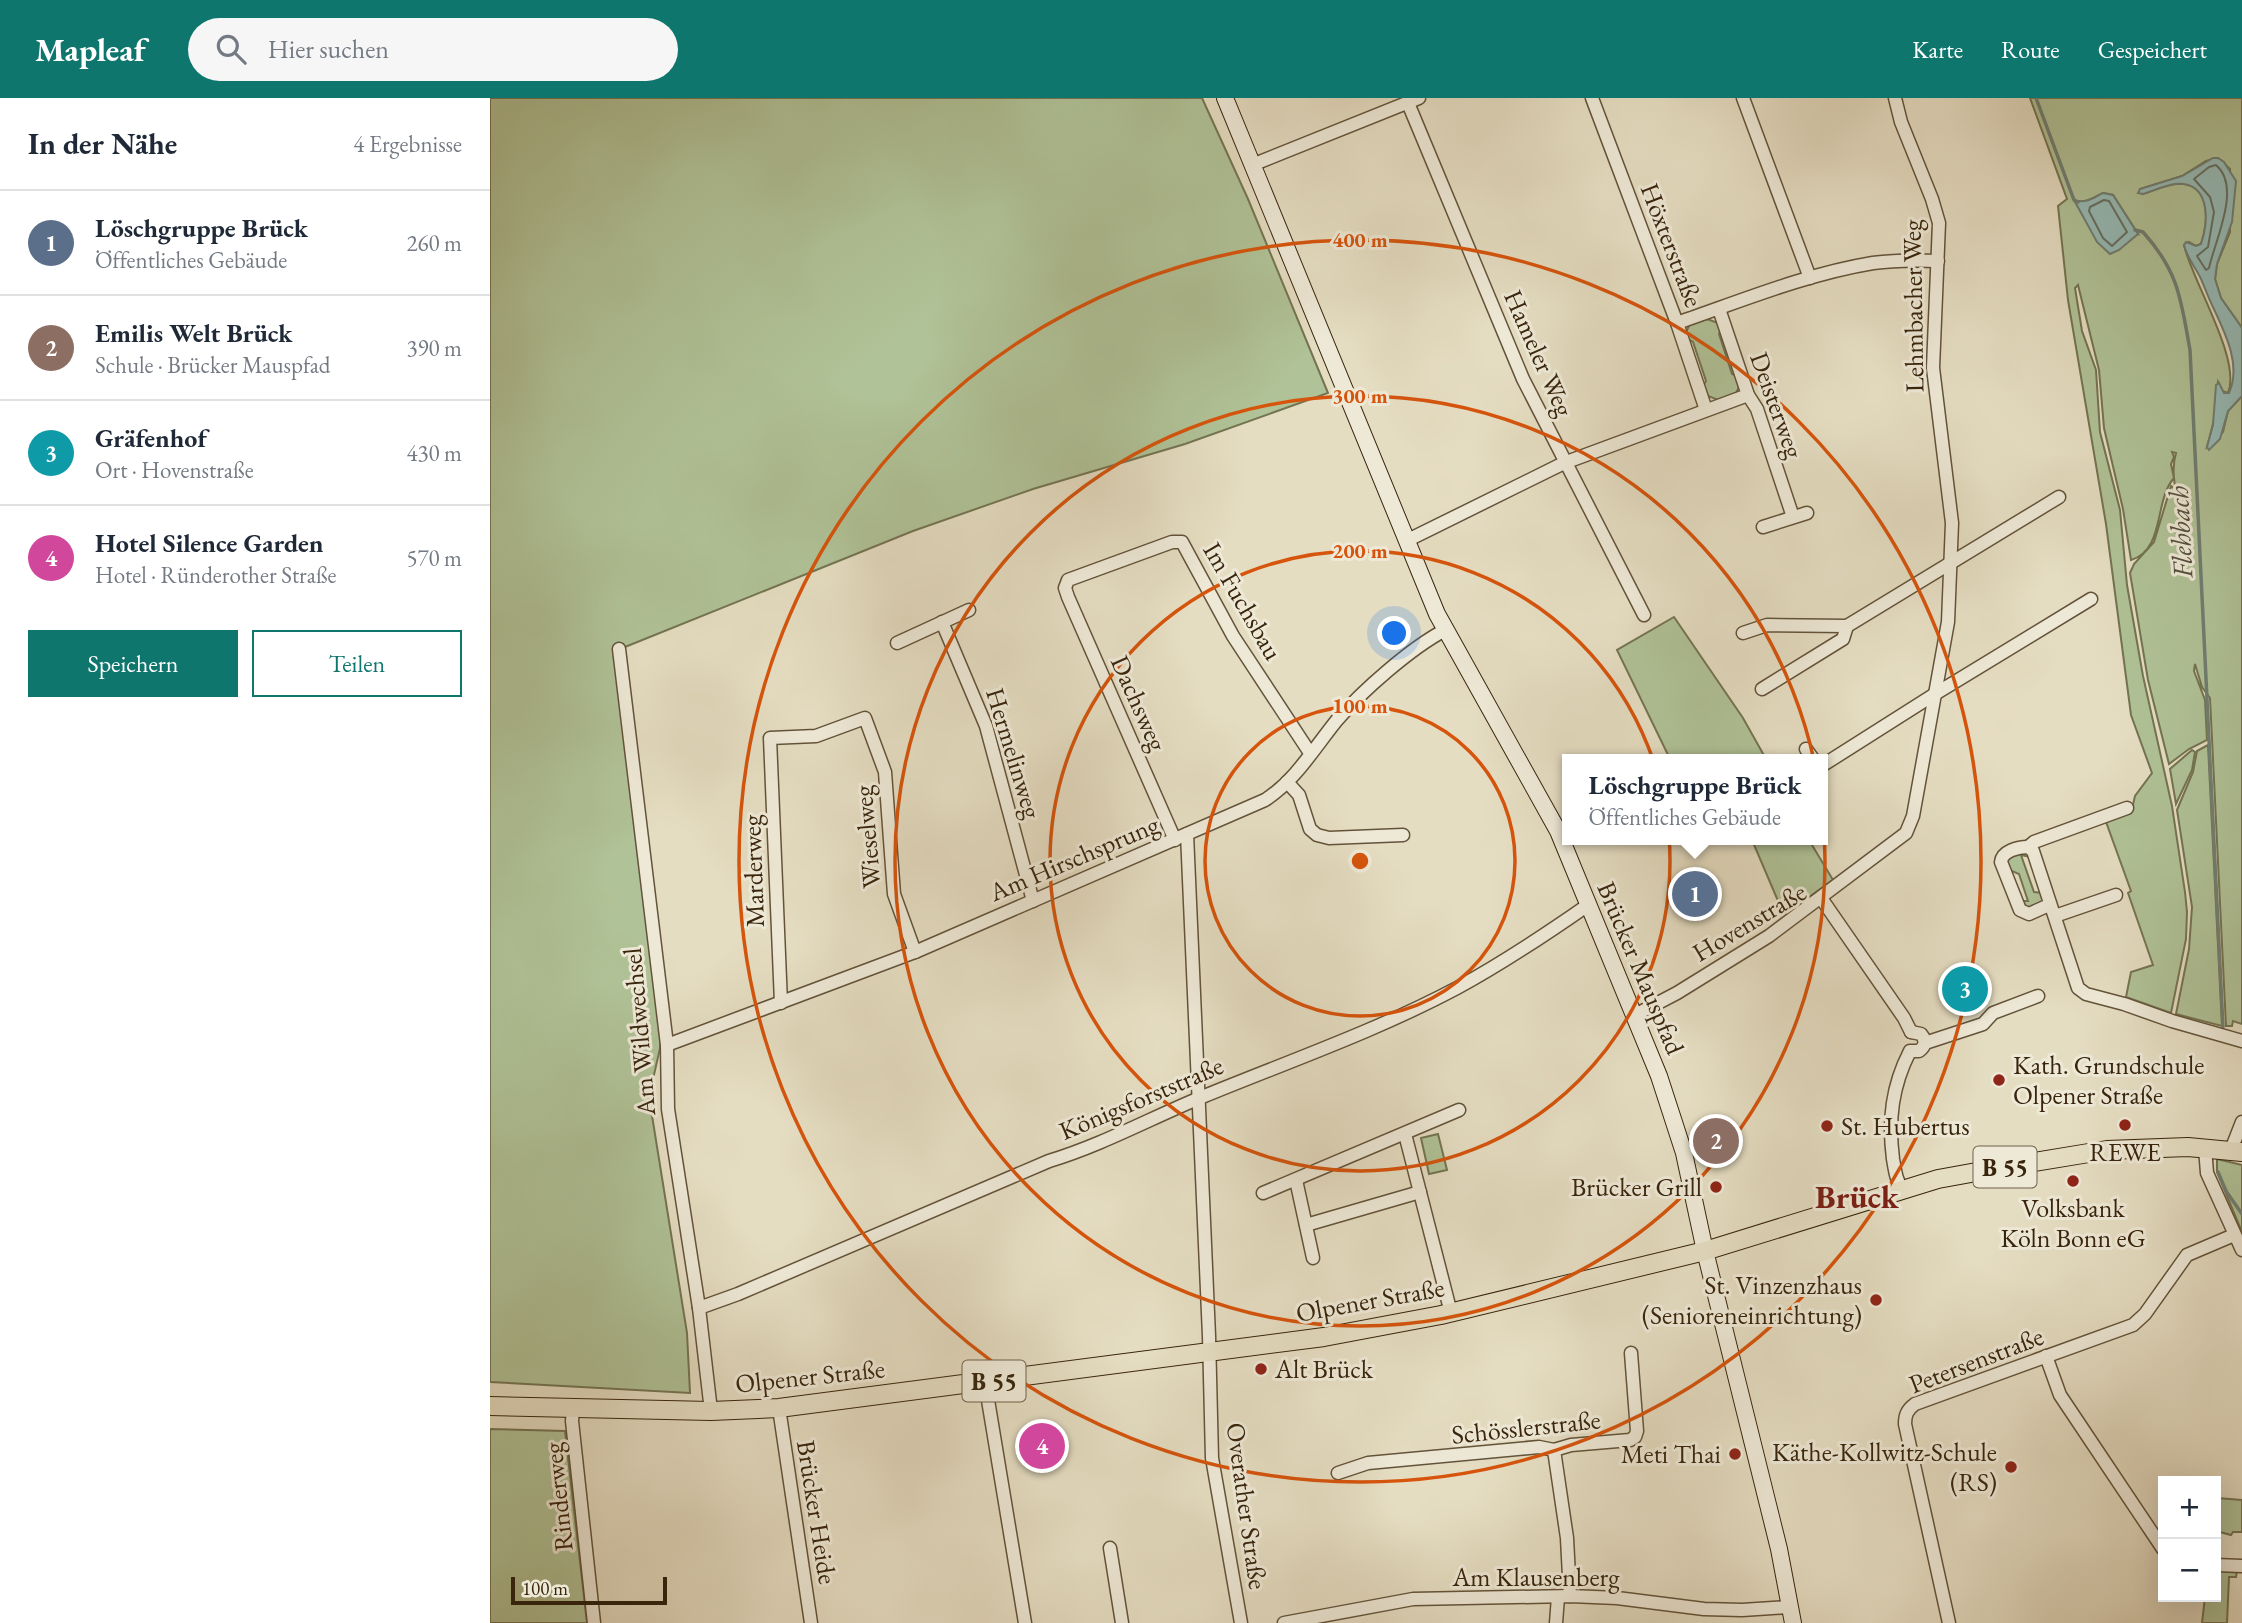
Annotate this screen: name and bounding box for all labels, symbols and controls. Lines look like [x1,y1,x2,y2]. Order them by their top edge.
search box [188,18,678,81]
text: Mapleaf [35,28,146,71]
icon: search [212,30,250,68]
text: Hier suchen [268,32,389,66]
text: Karte [1912,34,1963,65]
text: Route [2001,34,2060,65]
text: Gespeichert [2098,34,2207,65]
text: In der Nähe [28,124,177,163]
text: 4 Ergebnisse [353,129,462,159]
street label: Höxterstraße [1633,178,1711,312]
text: Löschgruppe Brück [95,211,308,245]
street label: Lehmbacher Weg [1894,219,1932,393]
text: 400 m [1332,226,1388,253]
text: 1 [45,228,57,258]
text: 260 m [406,228,462,258]
text: Öffentliches Gebäude [95,245,287,275]
street label: Hameler Weg [1496,285,1582,422]
text: Emilis Welt Brück [95,316,292,350]
text: 2 [45,333,57,363]
text: 390 m [406,333,462,363]
street label: Deisterweg [1742,347,1812,463]
text: Schule · Brücker Mauspfad [95,350,331,380]
text: 300 m [1332,382,1388,409]
text: Gräfenhof [95,421,207,455]
text: 3 [45,438,57,468]
text: 430 m [406,438,462,468]
text: Ort · Hovenstraße [95,455,254,485]
water label: Flehbach [2160,485,2200,580]
text: Hotel Silence Garden [95,526,324,560]
street label: Im Fuchsbau [1196,536,1291,666]
text: 200 m [1332,537,1388,564]
text: 4 [45,543,57,573]
text: 570 m [406,543,462,573]
text: Hotel · Ründerother Straße [95,560,337,590]
your location [1377,616,1411,650]
button: Speichern [28,630,238,697]
button: Teilen [252,630,462,697]
street label: Dachsweg [1103,650,1175,757]
street label: Hermelinweg [978,684,1050,823]
text: 100 m [1332,692,1388,719]
popup [1562,754,1828,845]
text: Löschgruppe Brück [1589,768,1801,802]
street label: Wieselweg [846,783,888,890]
text: Öffentliches Gebäude [1589,802,1781,832]
street label: Am Hirschsprung [983,807,1165,909]
street label: Marderweg [734,813,772,928]
centre of rings [1348,849,1372,873]
pin: 1 [1672,868,1718,920]
street label: Hovenstraße [1686,875,1812,969]
street label: Brücker Mauspfad [1589,876,1693,1060]
street label: Am Wildwechsel [615,947,663,1118]
pin: 3 [1942,963,1988,1015]
street label: Königsforststraße [1054,1048,1228,1148]
place label: Kath. Grundschule Olpener Straße [2013,1048,2205,1112]
marker: Kath. Grundschule Olpener Straße [1991,1072,2007,1088]
place label: St. Hubertus [1841,1109,1970,1143]
pin: 2 [1693,1115,1739,1167]
marker: REWE [2117,1117,2133,1133]
marker: St. Hubertus [1819,1118,1835,1134]
place label: REWE [2089,1135,2161,1169]
road number: B 55 [1974,1147,2036,1188]
place label: Brücker Grill [1571,1170,1702,1204]
marker: Volksbank Köln Bonn eG [2065,1173,2081,1189]
district label: Brück [1815,1175,1900,1218]
marker: Brücker Grill [1708,1179,1724,1195]
place label: Volksbank Köln Bonn eG [2000,1191,2146,1255]
place label: St. Vinzenzhaus (Senioreneinrichtung) [1642,1268,1862,1332]
street label: Olpener Straße [1293,1270,1447,1330]
marker: St. Vinzenzhaus (Senioreneinrichtung) [1868,1292,1884,1308]
street label: Petersenstraße [1904,1319,2048,1401]
street label: Olpener Straße [734,1351,886,1401]
place label: Alt Brück [1274,1352,1374,1386]
road number: B 55 [962,1360,1026,1401]
marker: Alt Brück [1253,1361,1269,1377]
street label: Schösslerstraße [1450,1402,1602,1452]
pin: 4 [1019,1420,1065,1472]
street label: Overather Straße [1218,1420,1276,1592]
place label: Käthe-Kollwitz-Schule (RS) [1772,1435,1997,1499]
place label: Meti Thai [1621,1437,1721,1471]
street label: Brücker Heide [789,1438,845,1586]
street label: Rinderweg [535,1440,581,1553]
marker: Meti Thai [1727,1446,1743,1462]
marker: Käthe-Kollwitz-Schule (RS) [2003,1459,2019,1475]
map controls [2158,1476,2221,1602]
button: + [2158,1476,2221,1539]
button: − [2158,1539,2221,1602]
street label: Am Klausenberg [1451,1560,1620,1594]
scale bar [511,1574,667,1606]
text: 100 m [522,1576,568,1601]

